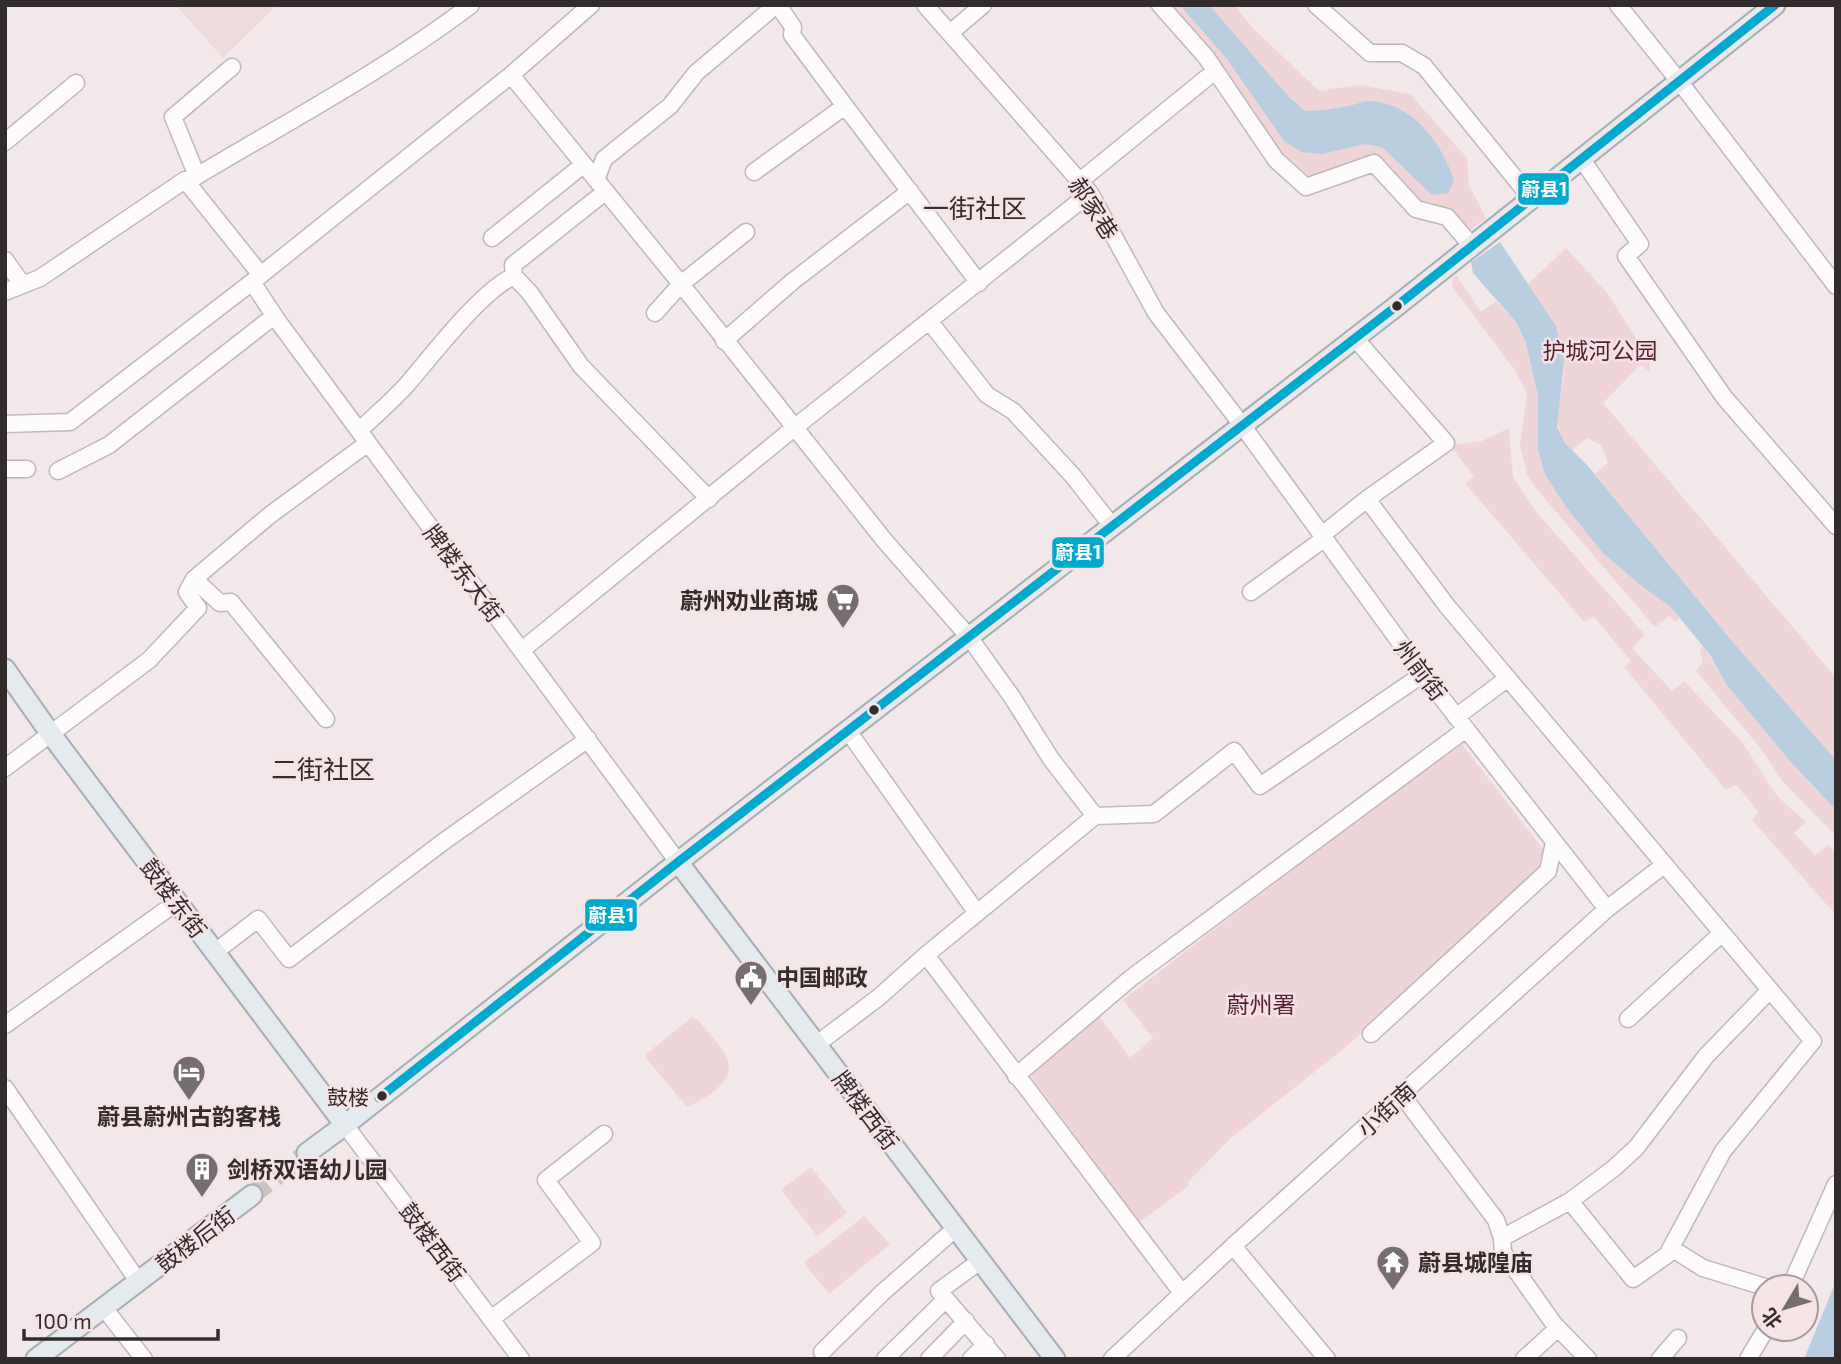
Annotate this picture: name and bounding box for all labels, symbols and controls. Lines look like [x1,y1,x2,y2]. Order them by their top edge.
street label: 郝家巷 [1063,171,1125,245]
line badge: 蔚县1 [1517,172,1570,206]
text: 蔚县1 [1521,177,1567,200]
district label: 一街社区 [923,192,1027,223]
unlabelled marker [1390,299,1404,313]
park label: 护城河公园 [1543,336,1658,364]
street label: 牌楼东大街 [418,519,510,627]
line badge: 蔚县1 [1051,536,1105,569]
text: 蔚县1 [1055,540,1101,563]
supermarket icon: 蔚州劝业商城 [824,581,862,630]
place label: 蔚州劝业商城 [680,586,818,614]
street label: 州前街 [1389,634,1453,706]
unlabelled marker [867,703,881,717]
district label: 二街社区 [271,753,375,784]
street label: 鼓楼东街 [135,853,213,943]
line badge: 蔚县1 [584,898,638,932]
text: 蔚县1 [588,903,634,926]
public building icon: 中国邮政 [732,958,770,1007]
place label: 中国邮政 [776,963,868,991]
park label: 蔚州署 [1227,990,1296,1018]
hotel icon: 蔚县蔚州古韵客栈 [170,1053,208,1102]
street label: 牌楼西街 [827,1065,905,1155]
street label: 小街南 [1351,1076,1421,1142]
place label: 鼓楼 [327,1084,369,1109]
marker: 鼓楼 [375,1089,389,1103]
place label: 蔚县蔚州古韵客栈 [97,1102,281,1130]
building icon: 剑桥双语幼儿园 [183,1150,221,1199]
place label: 剑桥双语幼儿园 [227,1155,388,1183]
street label: 鼓楼西街 [394,1197,472,1287]
street label: 鼓楼后街 [150,1200,240,1278]
temple icon: 蔚县城隍庙 [1374,1243,1412,1292]
place label: 蔚县城隍庙 [1418,1248,1533,1276]
north arrow [1750,1273,1820,1343]
scale bar [24,1298,219,1342]
text: 北 [1756,1304,1786,1333]
text: 100 m [35,1308,92,1333]

